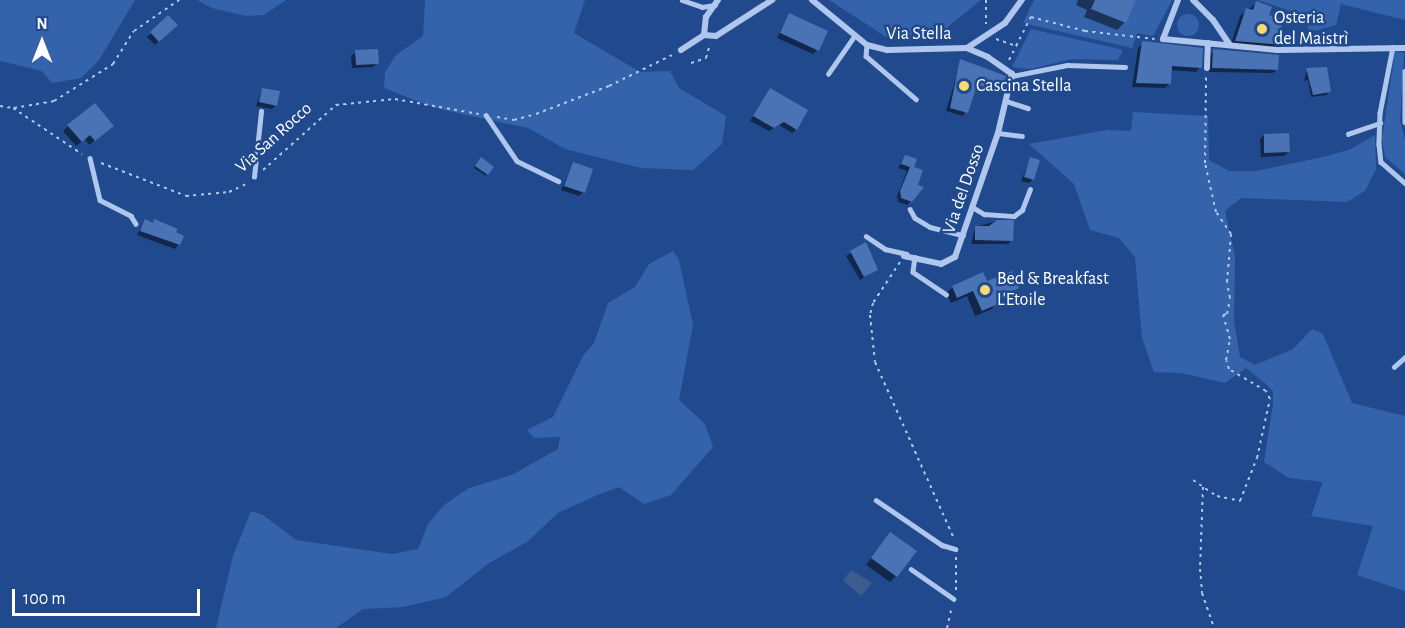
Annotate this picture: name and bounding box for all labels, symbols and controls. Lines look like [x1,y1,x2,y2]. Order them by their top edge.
place label: Osteria del Maistrì [1274,8,1348,50]
north arrow [12,12,72,72]
text: N [36,16,48,32]
marker: Osteria del Maistrì [1255,22,1269,36]
street label: Via Stella [886,23,952,45]
place label: Cascina Stella [976,75,1072,97]
marker: Cascina Stella [957,79,971,93]
street label: Via San Rocco [231,98,317,178]
street label: Via del Dosso [939,141,989,237]
place label: Bed & Breakfast L'Etoile [997,269,1109,312]
marker: Bed & Breakfast L'Etoile [978,283,992,297]
scale bar [15,577,202,615]
text: 100 m [23,590,66,608]

